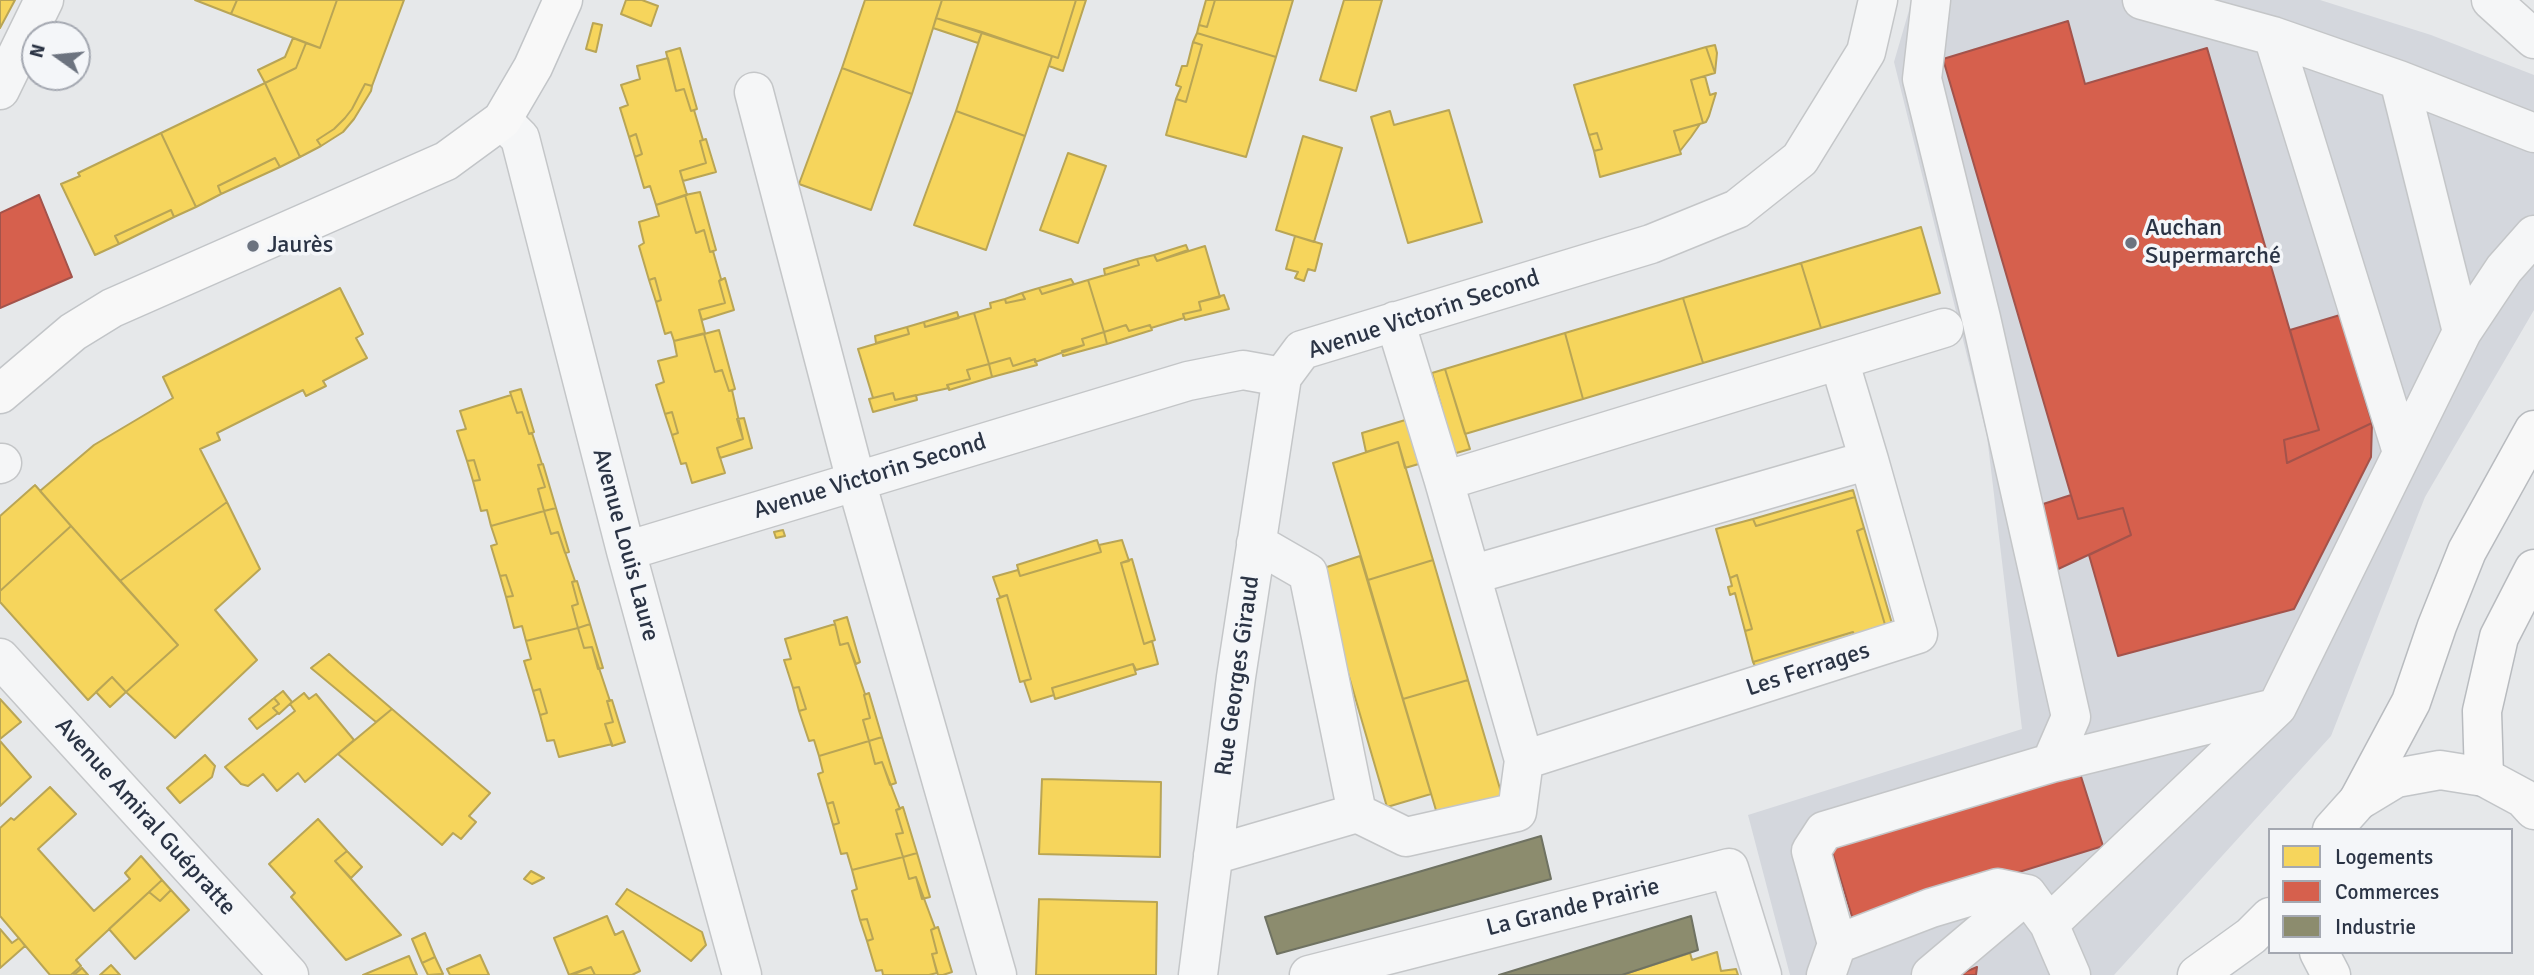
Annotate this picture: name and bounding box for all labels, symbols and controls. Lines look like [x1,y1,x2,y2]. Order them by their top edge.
north arrow [21,21,91,91]
text: N [24,42,51,61]
place label: Auchan Supermarché [2145,215,2281,271]
place label: Jaurès [267,232,333,260]
marker: Auchan Supermarché [2123,235,2139,251]
marker: Jaurès [245,238,261,254]
street label: Avenue Victorin Second [1305,264,1543,366]
street label: Avenue Victorin Second [750,428,990,526]
street label: Avenue Louis Laure [585,446,665,644]
street label: Rue Georges Giraud [1210,574,1266,778]
street label: Les Ferrages [1743,636,1873,704]
street label: Avenue Amiral Guépratte [49,712,241,922]
legend [2268,828,2513,954]
text: Logements [2335,844,2433,870]
street label: La Grande Prairie [1483,873,1663,943]
text: Commerces [2335,879,2439,905]
text: Industrie [2335,914,2416,940]

